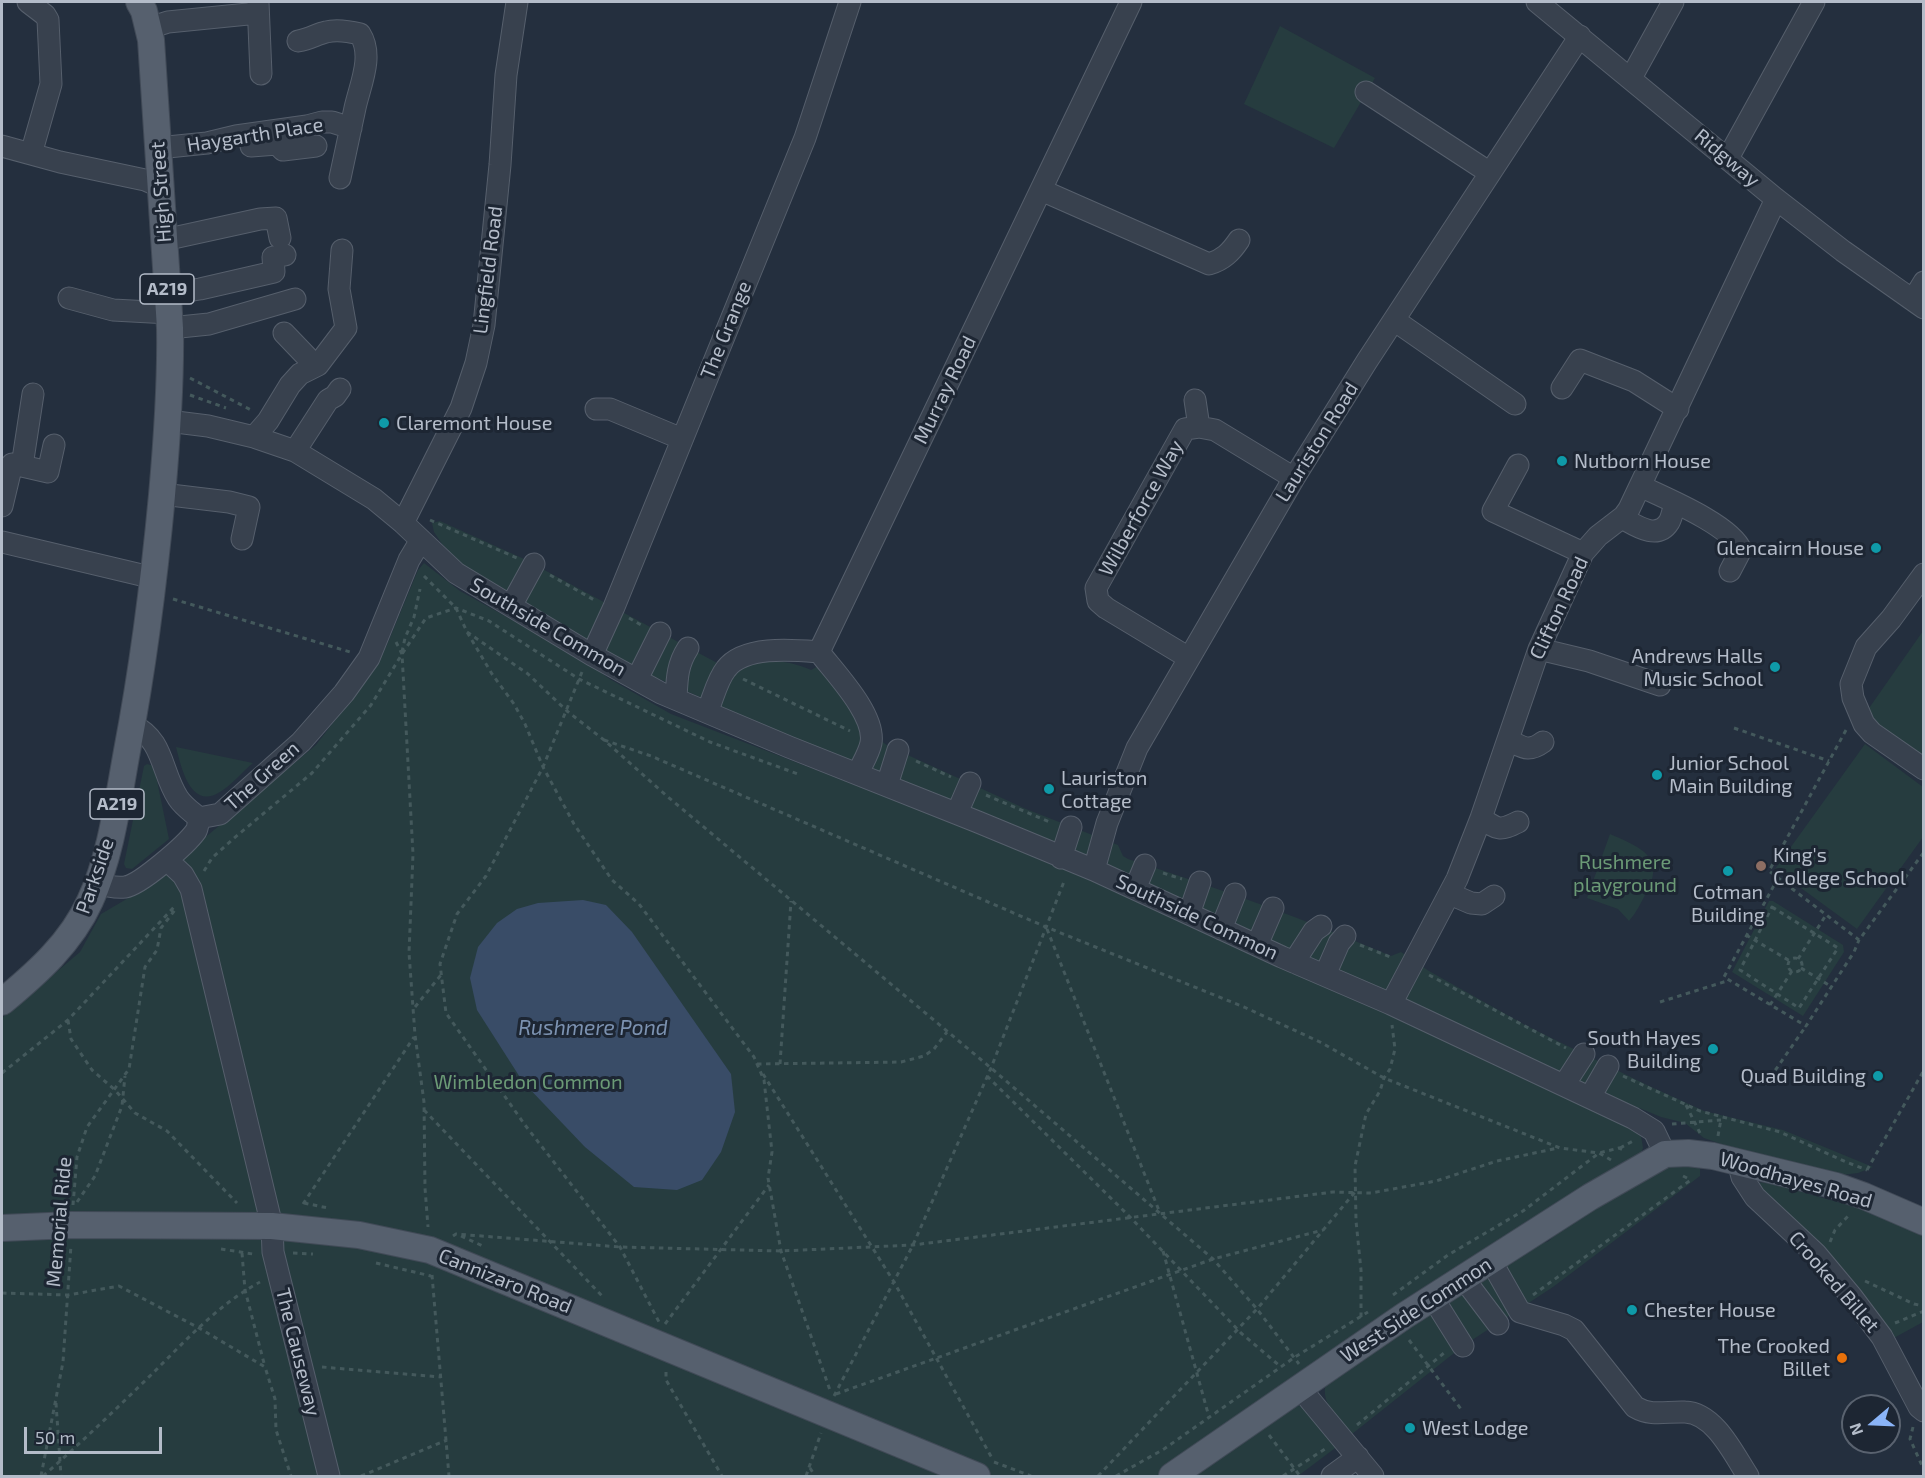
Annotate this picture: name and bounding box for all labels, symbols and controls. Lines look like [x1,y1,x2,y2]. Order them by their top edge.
street label: Haygarth Place [185,112,325,158]
street label: Ridgway [1689,124,1765,192]
street label: High Street [146,141,176,243]
street label: Lingfield Road [468,205,508,335]
road number: A219 [140,274,194,304]
street label: The Grange [695,278,757,382]
street label: Murray Road [909,332,981,448]
street label: Lauriston Road [1271,378,1363,506]
place label: Claremont House [396,411,552,435]
marker: Claremont House [377,416,391,430]
street label: Wilberforce Way [1094,436,1188,580]
place label: Nutborn House [1574,449,1711,473]
marker: Nutborn House [1555,454,1569,468]
place label: Glencairn House [1716,536,1864,560]
marker: Glencairn House [1869,541,1883,555]
street label: Clifton Road [1525,553,1593,663]
street label: Southside Common [466,573,630,681]
place label: Andrews Halls Music School [1632,644,1763,691]
marker: Andrews Halls Music School [1768,660,1782,674]
street label: The Green [220,736,304,816]
place label: Junior School Main Building [1669,751,1792,798]
place label: Lauriston Cottage [1061,766,1147,813]
marker: Junior School Main Building [1650,768,1664,782]
marker: Lauriston Cottage [1042,782,1056,796]
road number: A219 [90,789,144,819]
street label: Parkside [71,835,119,917]
place label: King's College School [1773,843,1906,890]
park label: Rushmere playground [1573,850,1677,897]
marker: King's College School [1754,859,1768,873]
marker: Cotman Building [1721,864,1735,878]
street label: Southside Common [1112,869,1282,965]
place label: Cotman Building [1691,880,1765,927]
water label: Rushmere Pond [518,1015,668,1041]
place label: South Hayes Building [1588,1026,1701,1073]
marker: South Hayes Building [1706,1042,1720,1056]
place label: Quad Building [1740,1064,1866,1088]
marker: Quad Building [1871,1069,1885,1083]
park label: Wimbledon Common [433,1070,623,1094]
street label: Woodhayes Road [1717,1147,1875,1213]
street label: Memorial Ride [41,1156,77,1288]
street label: Crooked Billet [1784,1227,1884,1337]
street label: Cannizaro Road [435,1243,575,1319]
street label: West Side Common [1336,1252,1496,1368]
street label: The Causeway [270,1285,326,1419]
place label: Chester House [1644,1298,1776,1322]
marker: Chester House [1625,1303,1639,1317]
place label: The Crooked Billet [1718,1334,1830,1381]
marker: The Crooked Billet [1835,1351,1849,1365]
north arrow [1841,1394,1901,1454]
scale bar [27,1415,165,1453]
place label: West Lodge [1422,1416,1528,1440]
marker: West Lodge [1403,1421,1417,1435]
text: N [1845,1421,1866,1438]
text: 50 m [35,1426,75,1448]

